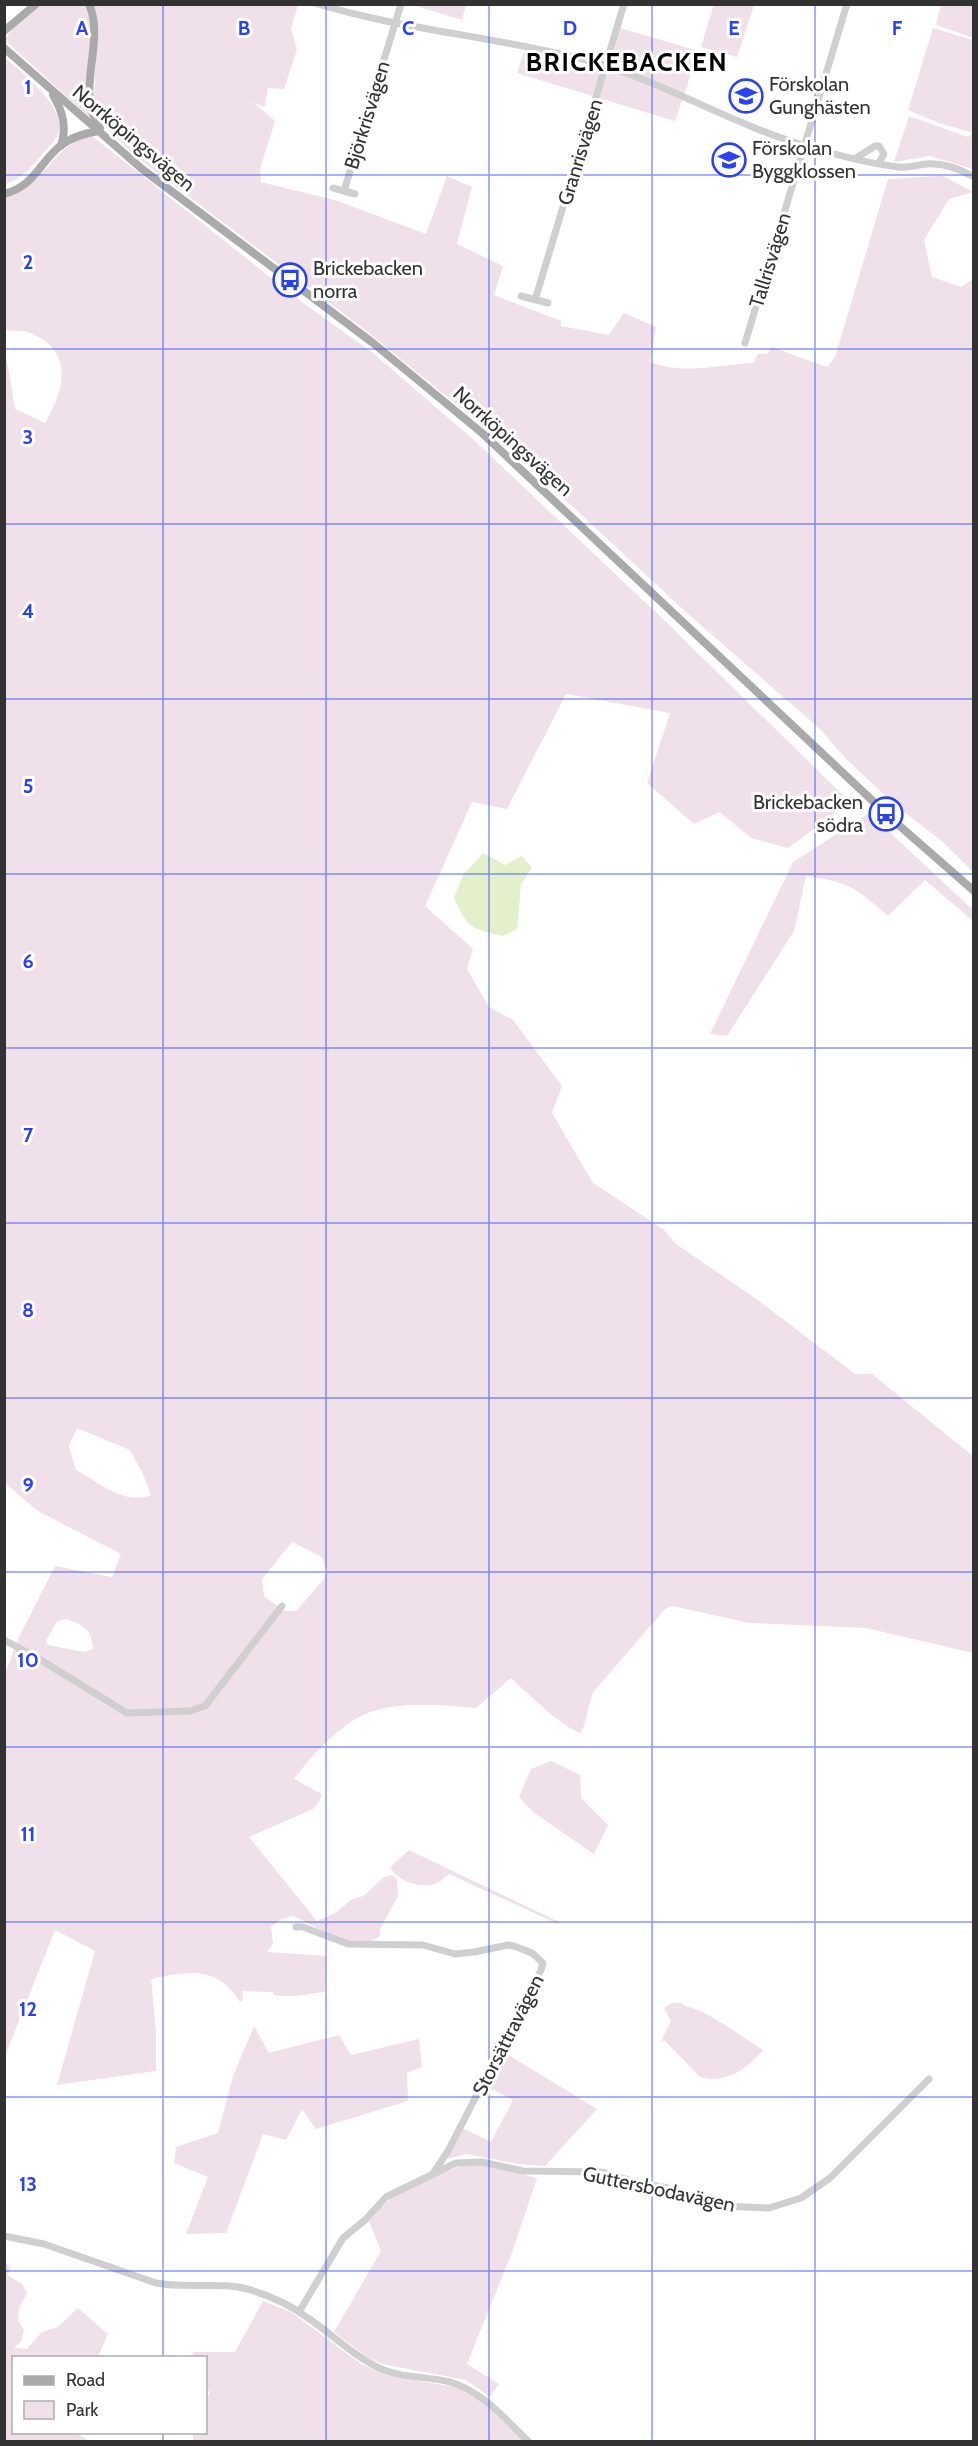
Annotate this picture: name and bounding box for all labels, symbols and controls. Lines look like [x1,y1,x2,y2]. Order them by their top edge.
text: A [76,16,89,40]
text: B [238,16,250,40]
text: C [402,16,414,40]
text: D [563,16,577,40]
text: E [728,16,740,40]
text: F [892,16,903,40]
district label: BRICKEBACKEN [526,46,728,78]
street label: Björkrisvägen [339,58,395,172]
place label: Förskolan Gunghästen [769,72,871,119]
text: 1 [24,75,32,99]
school or university icon: Förskolan Gunghästen [728,78,764,114]
street label: Norrköpingsvägen [68,80,200,196]
street label: Granrisvägen [552,96,608,208]
place label: Förskolan Byggklossen [752,136,856,183]
school or university icon: Förskolan Byggklossen [711,142,747,178]
street label: Tallrisvägen [744,210,796,310]
text: 2 [23,250,33,274]
place label: Brickebacken norra [313,256,423,303]
bus stop icon: Brickebacken norra [272,262,308,298]
street label: Norrköpingsvägen [448,381,578,501]
text: 3 [23,425,33,449]
text: 4 [22,599,34,623]
text: 5 [23,774,33,798]
place label: Brickebacken södra [753,790,863,837]
bus stop icon: Brickebacken södra [868,796,904,832]
text: 6 [22,949,34,973]
text: 7 [23,1123,34,1147]
text: 8 [22,1298,34,1322]
text: 9 [22,1473,34,1497]
text: 10 [17,1648,39,1672]
text: 11 [21,1822,35,1846]
street label: Storsättravägen [467,1970,549,2100]
text: 12 [19,1997,37,2021]
street label: Guttersbodavägen [581,2161,737,2217]
text: 13 [19,2172,37,2196]
legend [12,2356,207,2434]
text: Road [66,2369,105,2391]
text: Park [66,2399,99,2421]

